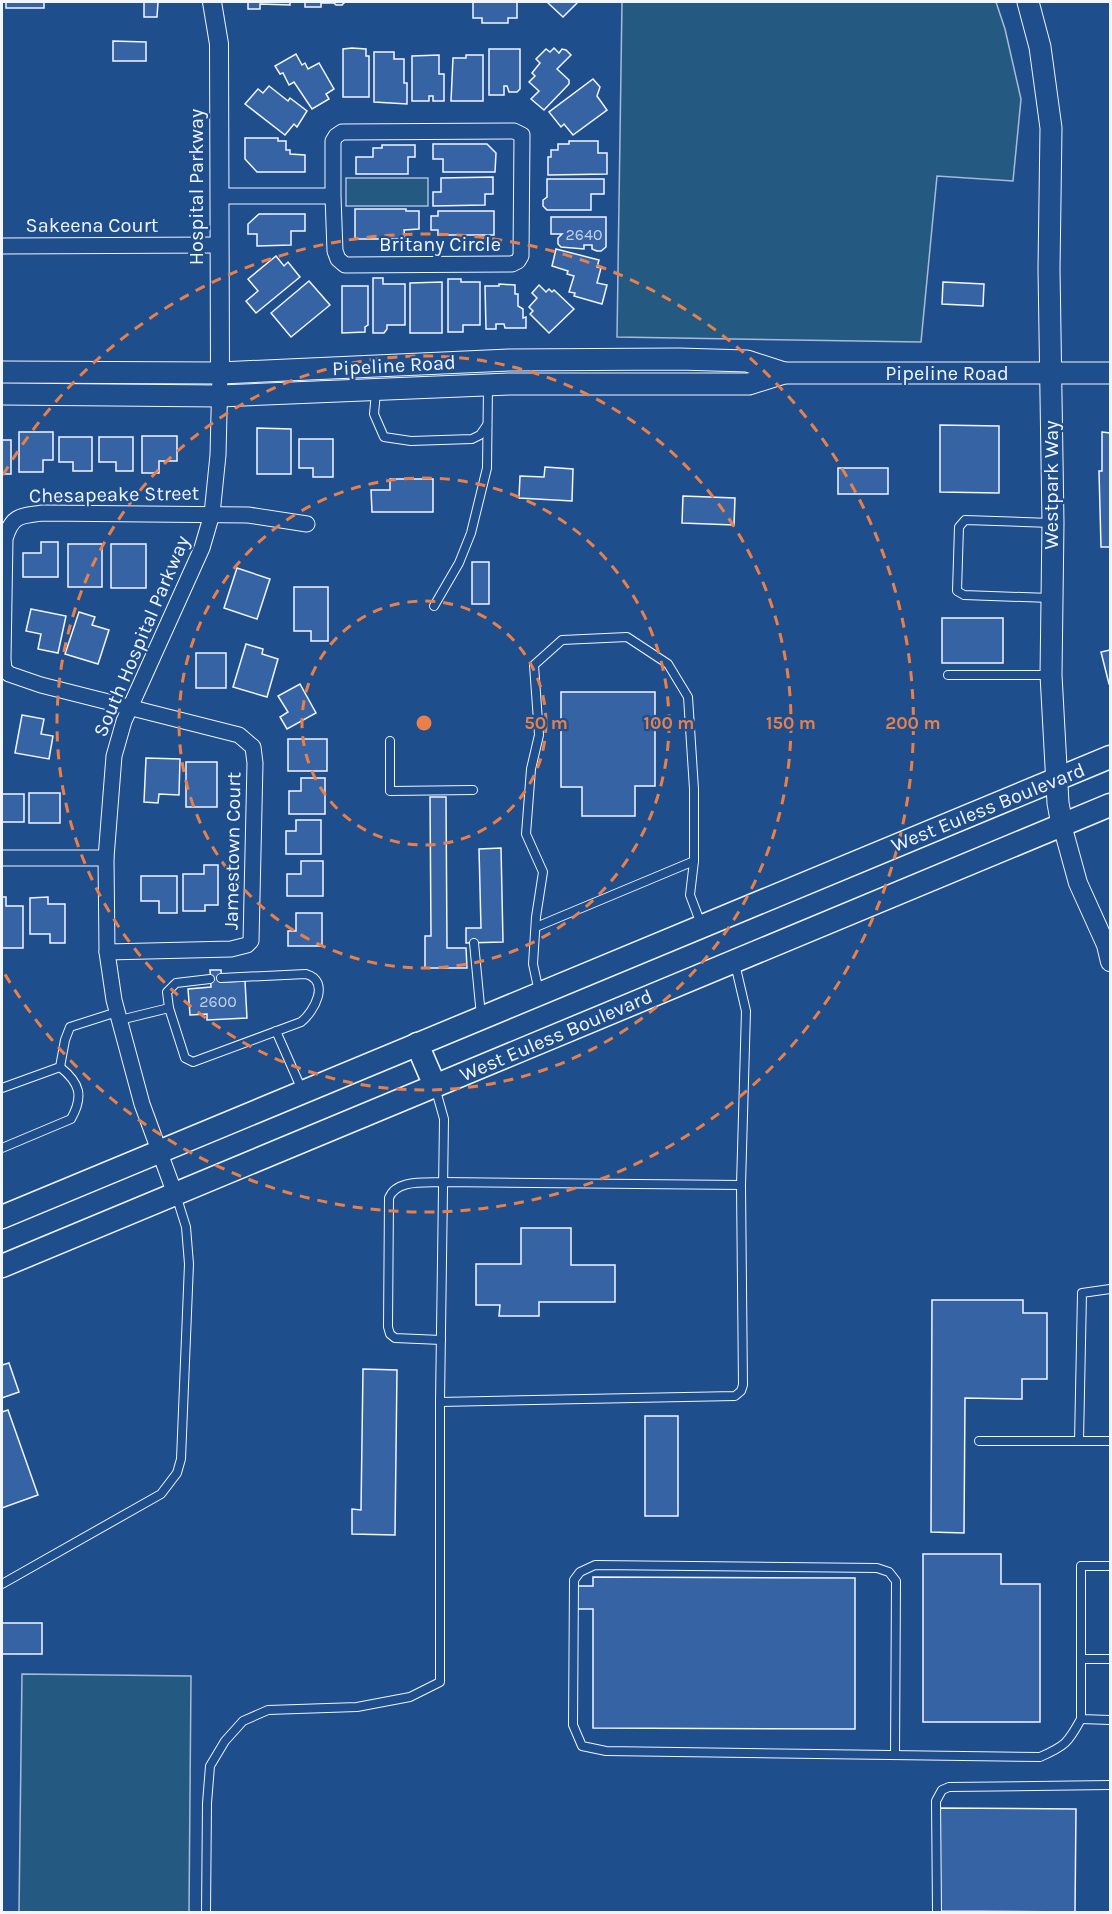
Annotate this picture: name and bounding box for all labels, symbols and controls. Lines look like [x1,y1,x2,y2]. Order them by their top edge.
street label: Hospital Parkway [185,109,208,265]
street label: Sakeena Court [26,214,159,237]
house number: 2640 [566,225,602,244]
street label: Britany Circle [379,233,501,256]
street label: Pipeline Road [332,351,456,380]
street label: Pipeline Road [885,362,1009,385]
street label: Westpark Way [1040,420,1063,550]
street label: Chesapeake Street [29,482,200,507]
street label: South Hospital Parkway [89,532,194,740]
text: 50 m [524,712,568,734]
text: 100 m [644,712,694,734]
text: 150 m [766,712,816,734]
text: 200 m [885,712,941,734]
centre of rings [414,713,434,733]
street label: West Euless Boulevard [888,758,1088,857]
street label: Jamestown Court [220,771,245,930]
street label: West Euless Boulevard [457,984,656,1086]
house number: 2600 [199,992,237,1011]

